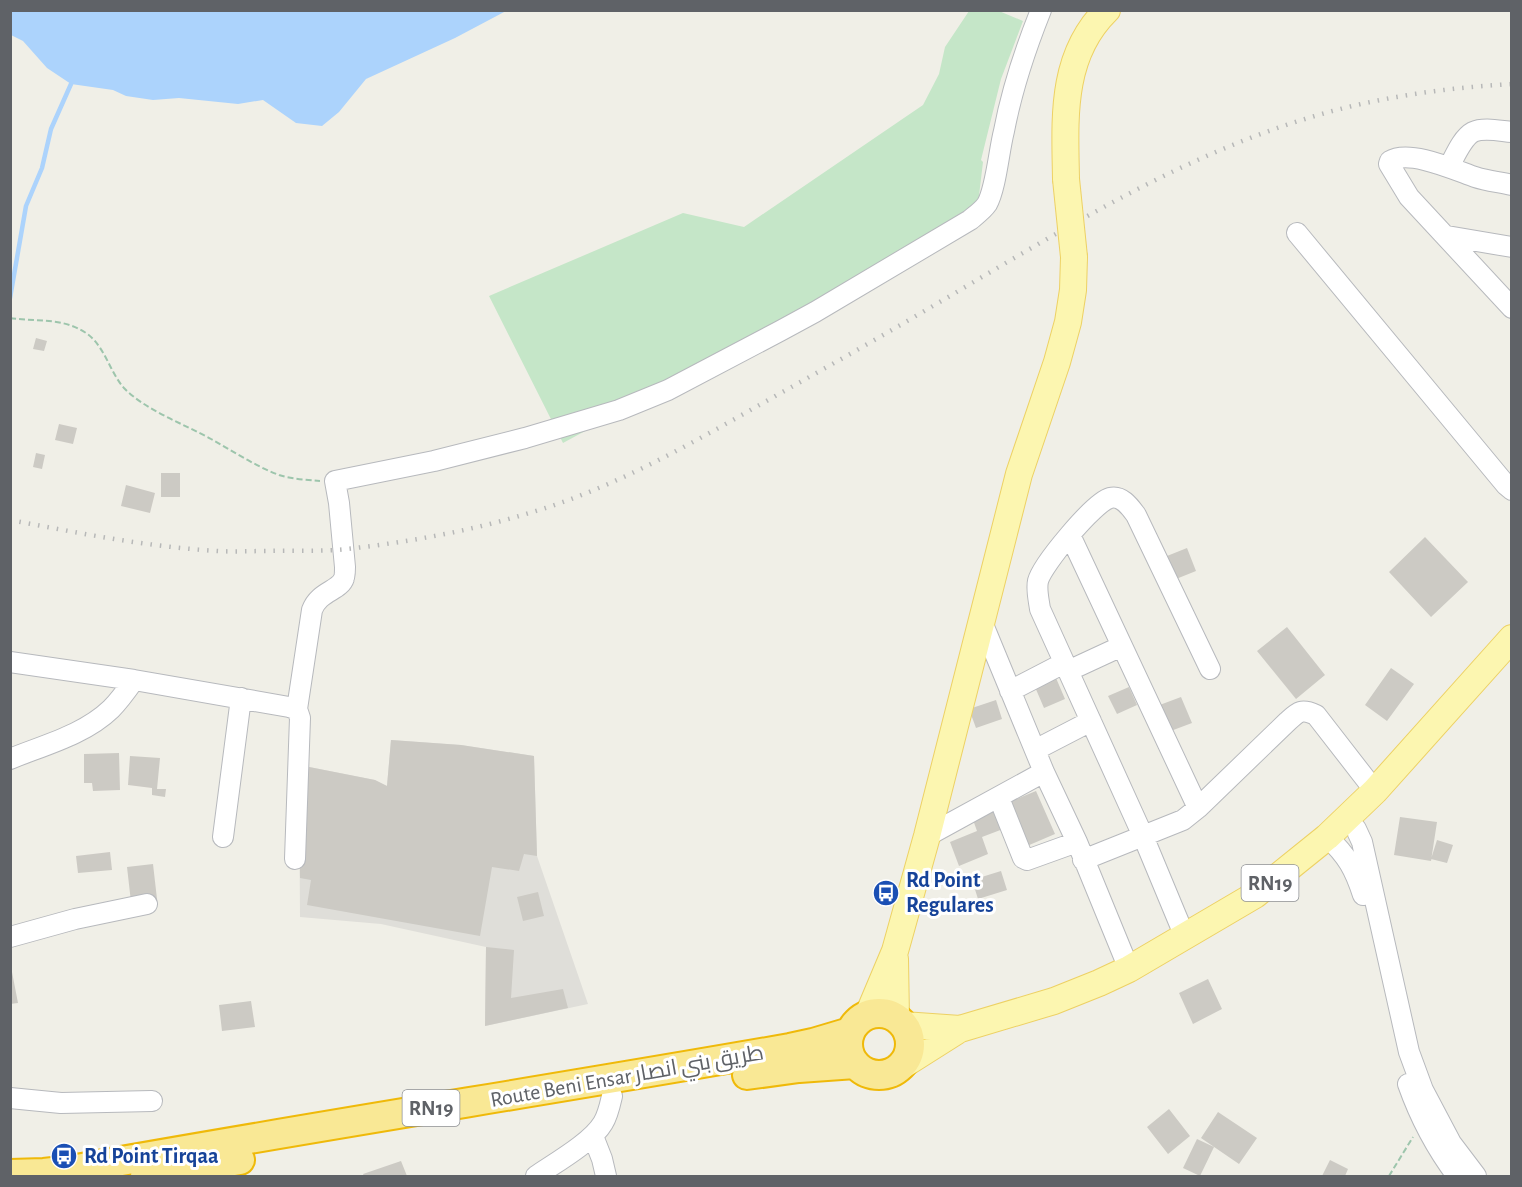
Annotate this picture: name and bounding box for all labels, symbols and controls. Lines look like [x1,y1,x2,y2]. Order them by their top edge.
road number: RN19 [1242,865,1298,901]
place label: Rd Point Regulares [906,869,994,916]
bus stop icon: Rd Point Regulares [871,878,901,908]
street label: Route Beni Ensar طريق بني انصار [489,1041,766,1116]
road number: RN19 [402,1090,460,1126]
bus stop icon: Rd Point Tirqaa [49,1141,79,1171]
place label: Rd Point Tirqaa [84,1145,219,1167]

